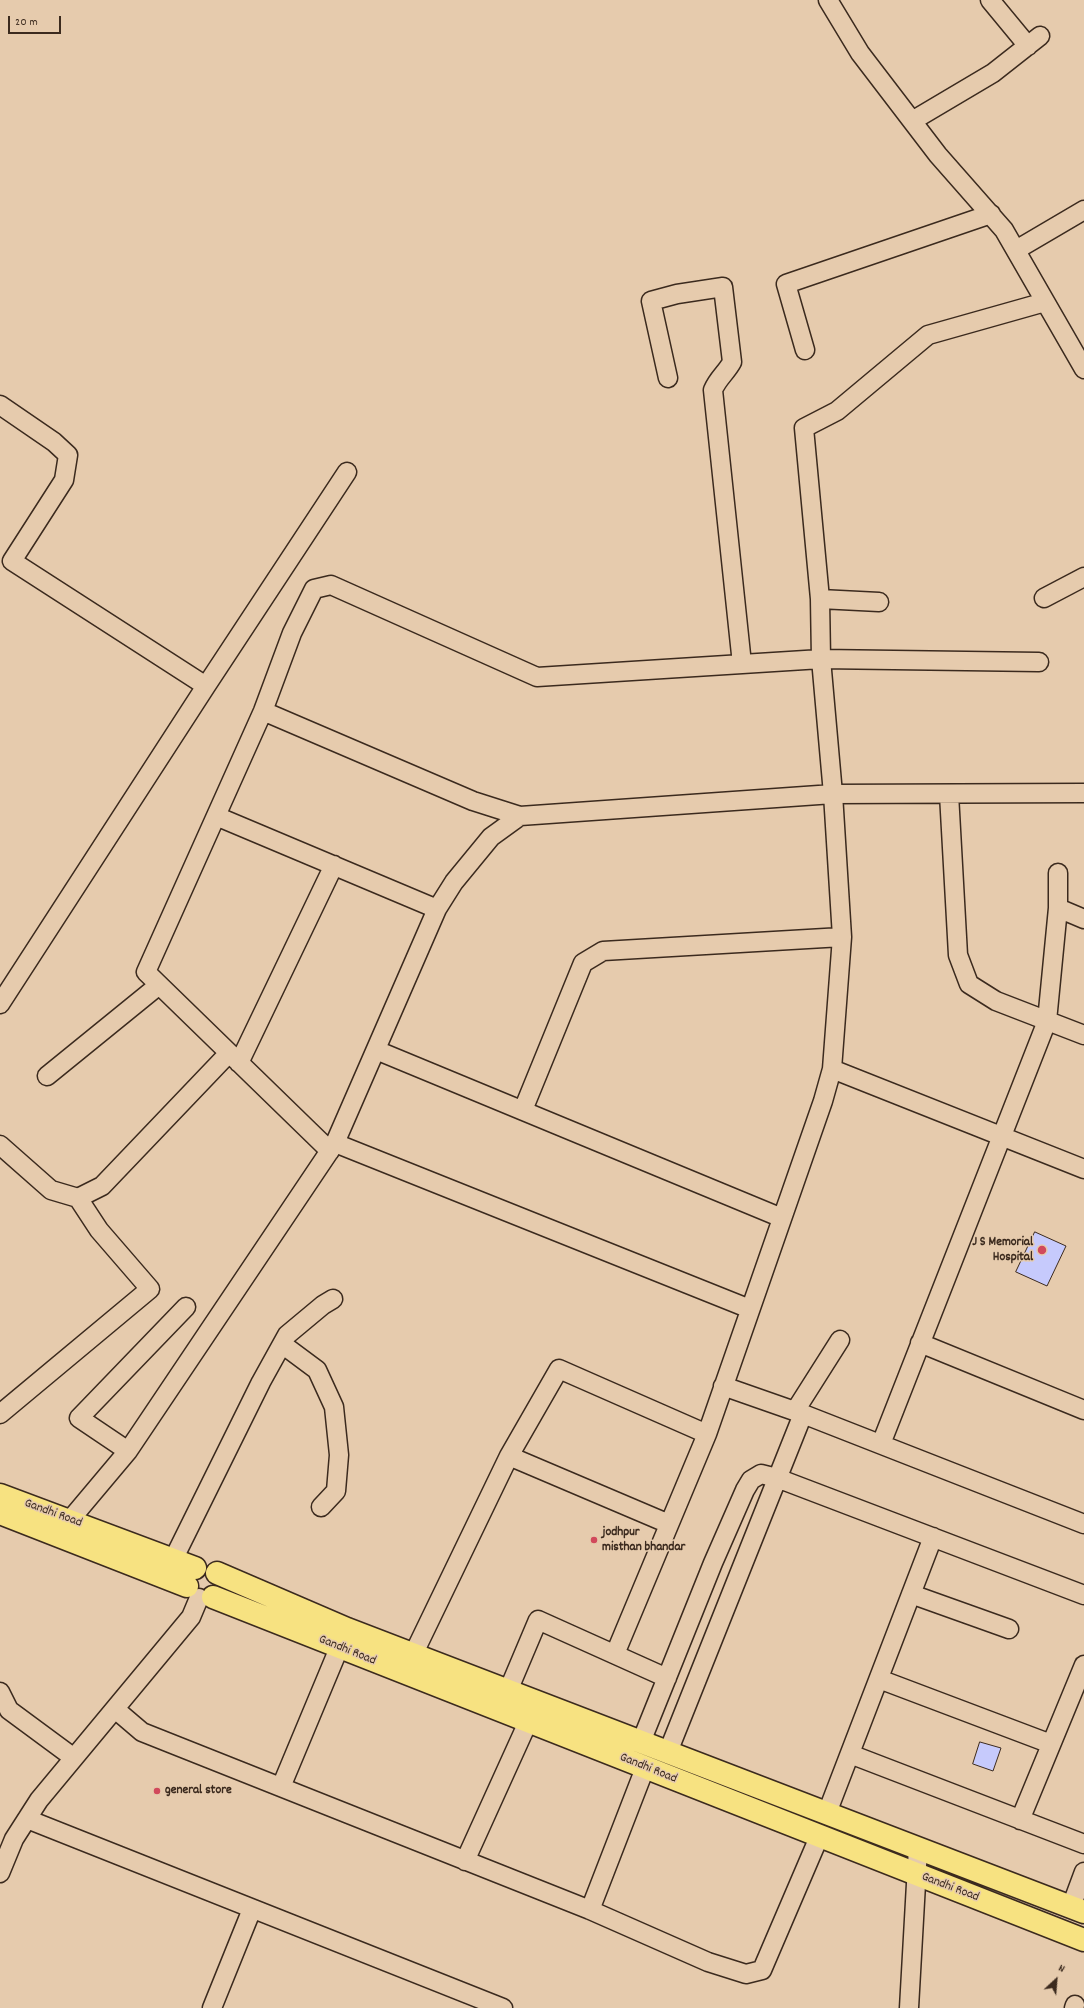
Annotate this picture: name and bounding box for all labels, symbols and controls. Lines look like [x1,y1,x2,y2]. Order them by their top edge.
scale bar [10,8,63,34]
text: 20 m [15,14,38,31]
place label: J S Memorial Hospital [972,1235,1033,1266]
marker: J S Memorial Hospital [1036,1244,1048,1256]
street label: Gandhi Road [22,1496,84,1532]
place label: jodhpur misthan bhandar [602,1525,685,1556]
marker: jodhpur misthan bhandar [589,1535,599,1545]
street label: Gandhi Road [316,1632,378,1670]
street label: Gandhi Road [617,1750,679,1788]
place label: general store [165,1783,232,1799]
marker: general store [152,1786,162,1796]
street label: Gandhi Road [919,1870,981,1906]
north arrow [1036,1960,1076,2000]
text: N [1055,1961,1067,1978]

